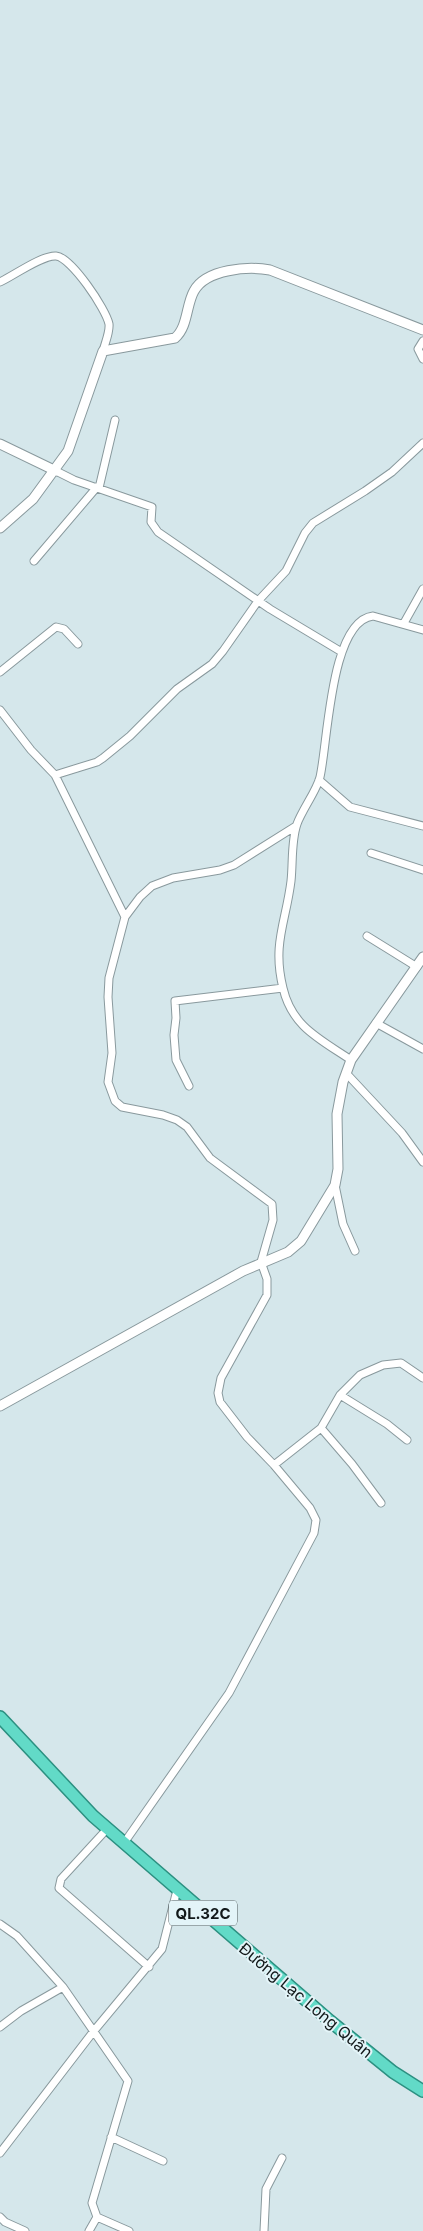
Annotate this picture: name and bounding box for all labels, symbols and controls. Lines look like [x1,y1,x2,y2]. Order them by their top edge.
road number: QL.32C [169,1900,237,1926]
street label: Đường Lạc Long Quân [235,1938,377,2062]

